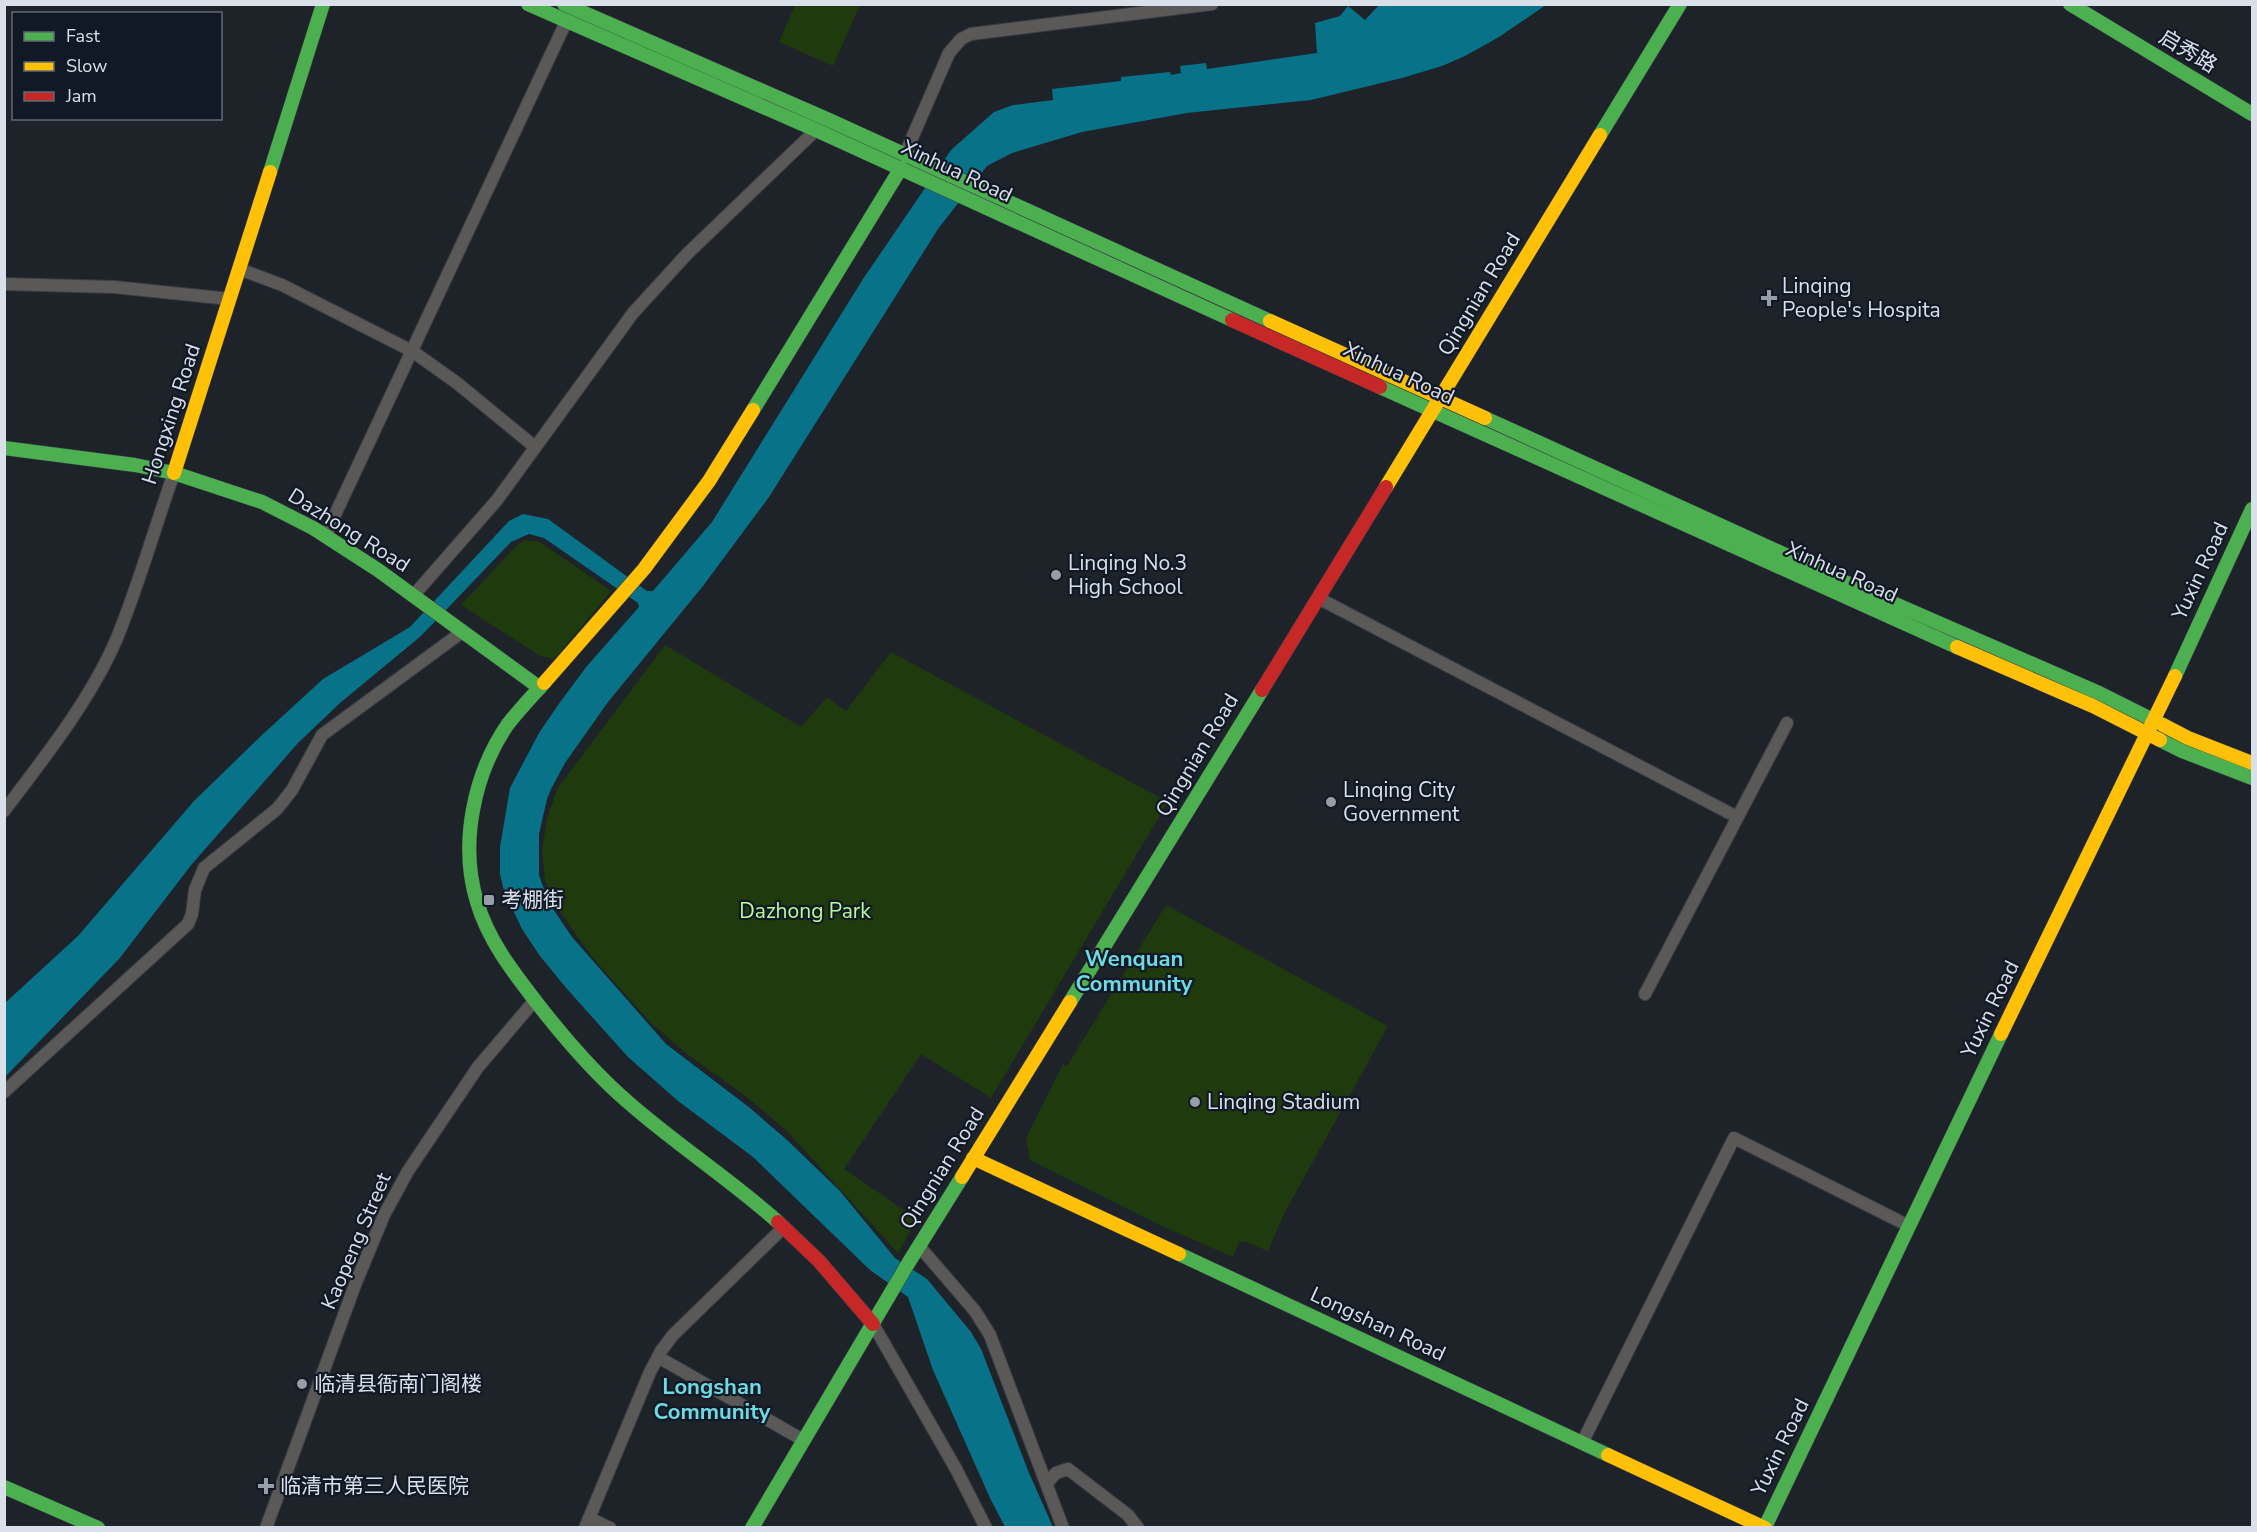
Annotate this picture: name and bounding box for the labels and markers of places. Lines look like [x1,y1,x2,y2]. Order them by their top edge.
place label: Linqing People's Hospita [1782,272,1941,324]
marker: Linqing People's Hospita [1760,289,1778,307]
place label: Linqing No.3 High School [1068,549,1187,601]
marker: Linqing No.3 High School [1049,568,1063,582]
place label: Linqing City Government [1343,776,1460,828]
marker: Linqing City Government [1324,795,1338,809]
place label: 考棚街 [501,886,564,914]
marker: 考棚街 [482,893,496,907]
place label: Linqing Stadium [1207,1088,1360,1116]
marker: Linqing Stadium [1188,1095,1202,1109]
place label: 临清县衙南门阁楼 [314,1370,482,1398]
marker: 临清县衙南门阁楼 [295,1377,309,1391]
place label: 临清市第三人民医院 [280,1472,469,1500]
marker: 临清市第三人民医院 [257,1477,275,1495]

